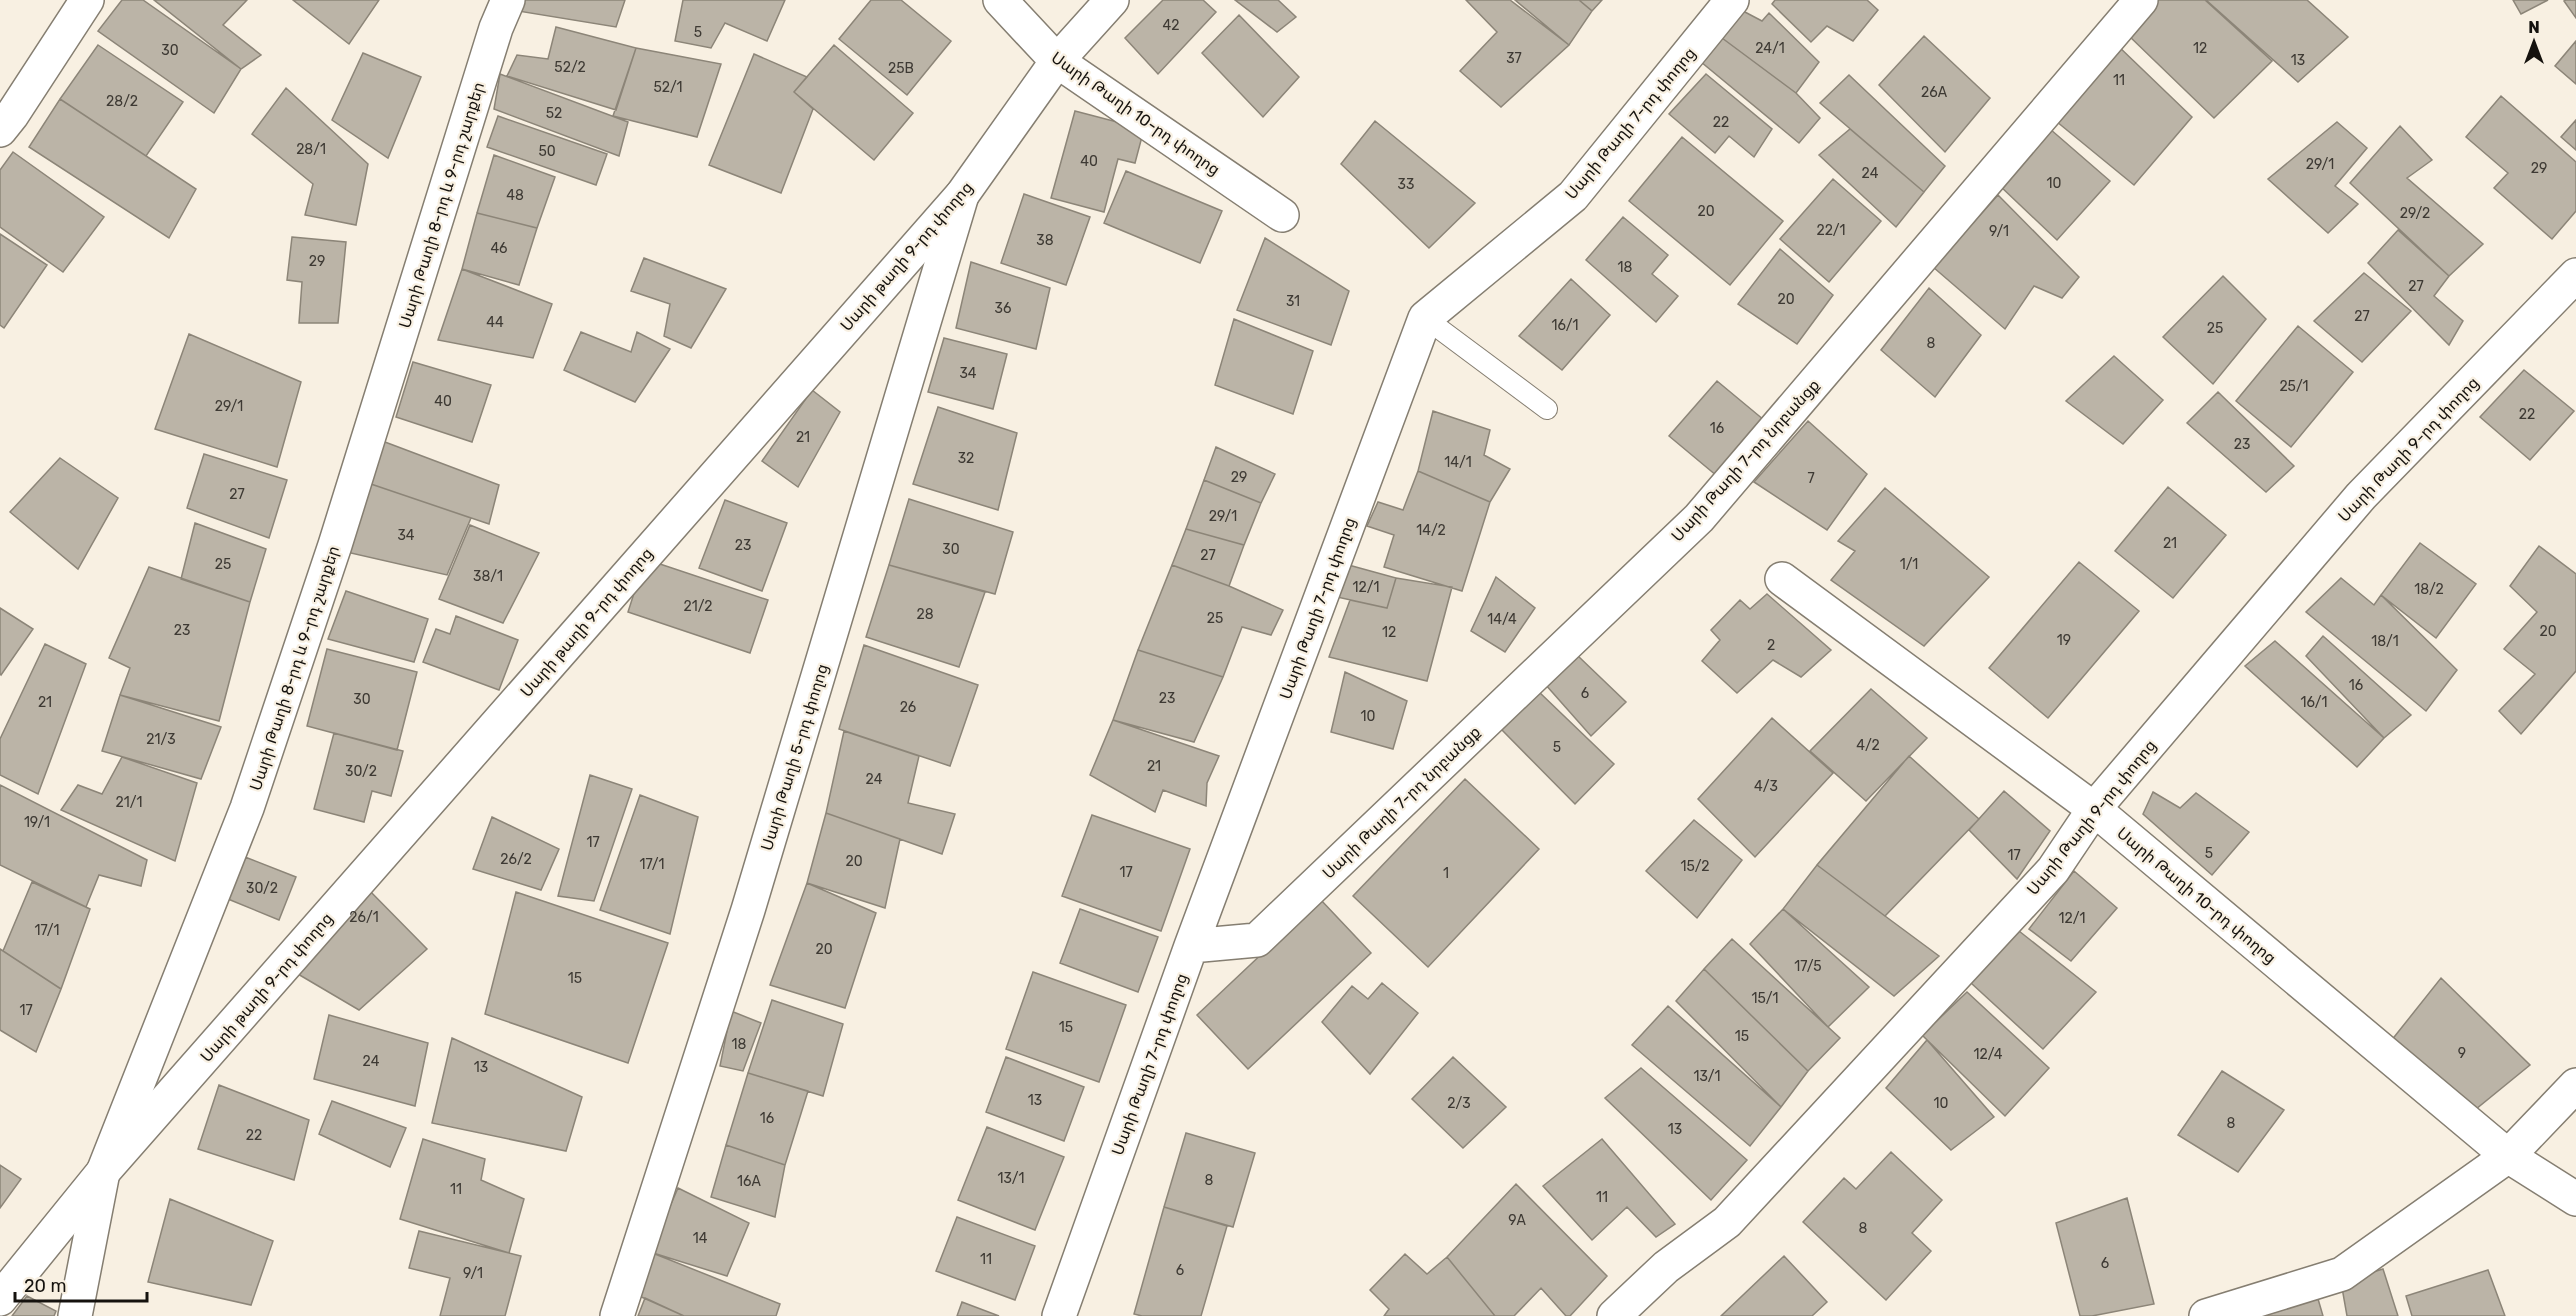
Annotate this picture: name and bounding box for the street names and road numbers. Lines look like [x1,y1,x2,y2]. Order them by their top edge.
street label: Սարի Թաղի 7-րդ փողոց [1561,44,1699,203]
street label: Սարի Թաղի 10-րդ փողոց [1048,48,1224,179]
street label: Սարի Թաղի 8-րդ և 9-րդ շարքեր [395,80,488,331]
street label: Սարի թաղի 9-րդ փողոց [836,178,976,335]
street label: Սարի Թաղի 9-րդ փողոց [2334,373,2483,526]
street label: Սարի Թաղի 7-րդ նրբանցք [1667,375,1823,545]
street label: Սարի Թաղի 7-րդ փողոց [1276,515,1359,702]
street label: Սարի Թաղի 8-րդ և 9-րդ շարքեր [246,543,343,793]
street label: Սարի թաղի 9-րդ փողոց [516,544,656,701]
street label: Սարի Թաղի 5-րդ փողոց [757,661,832,853]
street label: Սարի Թաղի 7-րդ նրբանցք [1319,722,1484,883]
street label: Սարի Թաղի 9-րդ փողոց [2023,736,2160,899]
street label: Սարի Թաղի 10-րդ փողոց [2113,823,2280,968]
street label: Սարի թաղի 9-րդ փողոց [196,909,336,1066]
street label: Սարի Թաղի 7-րդ փողոց [1108,971,1191,1158]

